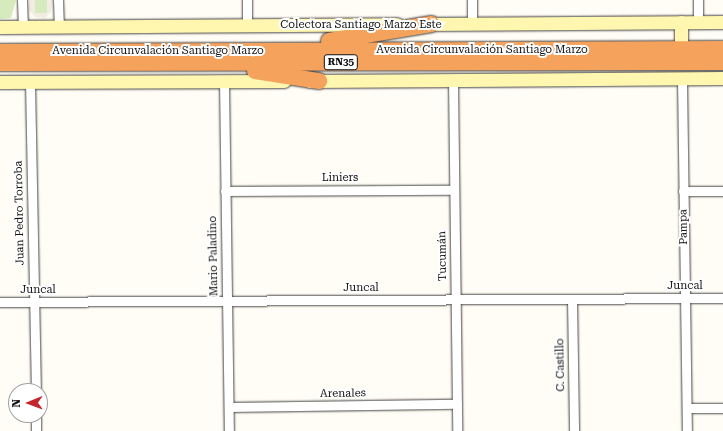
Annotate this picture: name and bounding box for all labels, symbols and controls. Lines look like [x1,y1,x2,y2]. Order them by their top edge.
street label: Colectora Santiago Marzo Este [280,18,442,32]
street label: Avenida Circunvalación Santiago Marzo [376,43,588,57]
street label: Avenida Circunvalación Santiago Marzo [52,44,264,58]
road number: RN35 [323,54,359,70]
street label: Juan Pedro Torroba [12,161,28,265]
street label: Liniers [322,171,358,185]
street label: Pampa [677,209,691,245]
street label: Mario Paladino [207,216,221,296]
street label: Tucumán [436,231,450,281]
street label: Juncal [667,279,703,293]
street label: Juncal [343,281,379,295]
street label: Juncal [20,283,56,297]
street label: C. Castillo [554,338,568,392]
north arrow [8,383,48,423]
street label: Arenales [320,387,366,401]
text: N [10,399,23,408]

